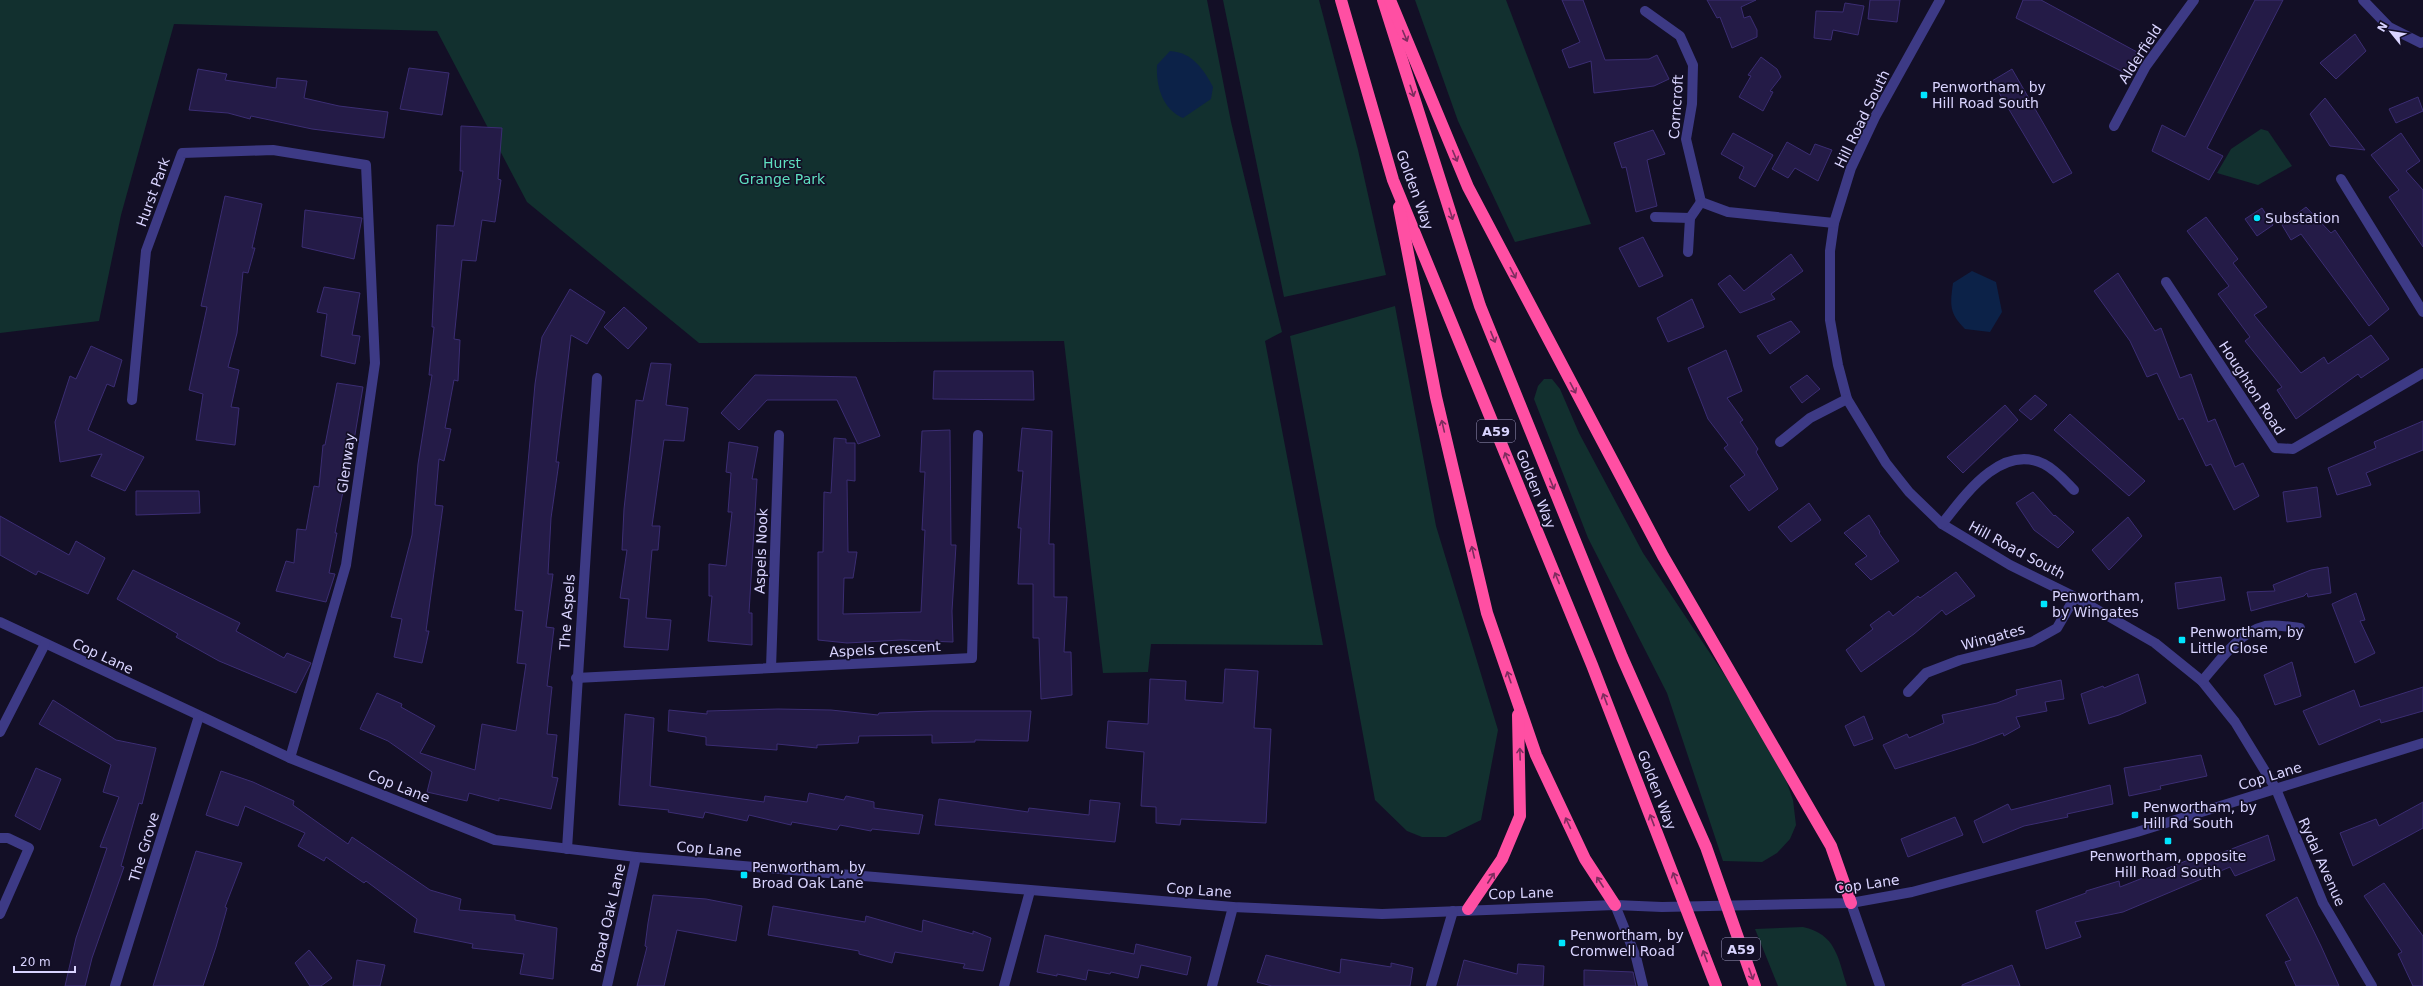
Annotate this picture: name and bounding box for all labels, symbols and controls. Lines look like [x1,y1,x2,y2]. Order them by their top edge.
north arrow [2371,12,2411,52]
text: N [2375,20,2391,34]
street label: Alderfield [2115,22,2165,86]
one-way arrow [1402,30,1410,42]
street label: Hill Road South [1831,67,1893,171]
street label: Corncroft [1666,74,1686,140]
place label: Penwortham, by Hill Road South [1932,79,2046,111]
one-way arrow [1409,84,1416,97]
marker: Penwortham, by Hill Road South [1919,90,1929,100]
street label: Golden Way [1393,148,1437,232]
one-way arrow [1452,150,1459,162]
street label: Hurst Park [133,154,173,229]
park label: Hurst Grange Park [739,155,826,187]
one-way arrow [1448,208,1455,221]
place label: Substation [2265,210,2340,226]
marker: Substation [2252,213,2262,223]
one-way arrow [1509,266,1517,278]
one-way arrow [1490,331,1497,343]
street label: Houghton Road [2216,338,2288,438]
one-way arrow [1570,382,1577,394]
one-way arrow [1439,420,1447,433]
road number: A59 [1477,420,1515,442]
street label: Glenway [334,432,358,494]
street label: Golden Way [1513,447,1559,531]
one-way arrow [1503,453,1511,465]
one-way arrow [1549,477,1557,489]
street label: Aspels Nook [752,507,771,594]
street label: Hill Road South [1966,518,2068,582]
one-way arrow [1468,546,1476,559]
one-way arrow [1552,573,1560,585]
street label: The Aspels [556,574,578,651]
place label: Penwortham, by Wingates [2052,588,2144,620]
marker: Penwortham, by Wingates [2039,599,2049,609]
street label: Wingates [1959,621,2027,653]
place label: Penwortham, by Little Close [2190,624,2304,656]
street label: Cop Lane [70,635,136,677]
marker: Penwortham, by Little Close [2177,635,2187,645]
street label: Aspels Crescent [829,638,942,660]
one-way arrow [1505,671,1512,684]
one-way arrow [1601,693,1609,705]
one-way arrow [1516,748,1523,761]
street label: Golden Way [1634,748,1680,832]
street label: Cop Lane [2236,759,2304,793]
street label: Cop Lane [366,766,432,806]
place label: Penwortham, by Hill Rd South [2143,799,2257,831]
street label: The Grove [125,810,162,885]
marker: Penwortham, by Hill Rd South [2130,810,2140,820]
one-way arrow [1648,815,1656,827]
street label: Rydal Avenue [2295,815,2349,909]
one-way arrow [1564,818,1571,830]
marker: Penwortham, opposite Hill Road South [2163,836,2173,846]
street label: Cop Lane [676,838,742,860]
place label: Penwortham, opposite Hill Road South [2090,848,2246,880]
place label: Penwortham, by Broad Oak Lane [752,859,866,891]
street label: Broad Oak Lane [588,862,628,974]
marker: Penwortham, by Broad Oak Lane [739,870,749,880]
one-way arrow [1487,872,1495,883]
street label: Cop Lane [1833,872,1901,896]
one-way arrow [1670,873,1678,885]
one-way arrow [1595,876,1604,887]
street label: Cop Lane [1166,880,1232,900]
street label: Cop Lane [1488,884,1554,902]
place label: Penwortham, by Cromwell Road [1570,927,1684,959]
marker: Penwortham, by Cromwell Road [1557,938,1567,948]
road number: A59 [1722,938,1760,960]
scale bar [14,948,75,974]
one-way arrow [1700,950,1708,962]
text: 20 m [20,955,51,969]
one-way arrow [1747,968,1755,980]

